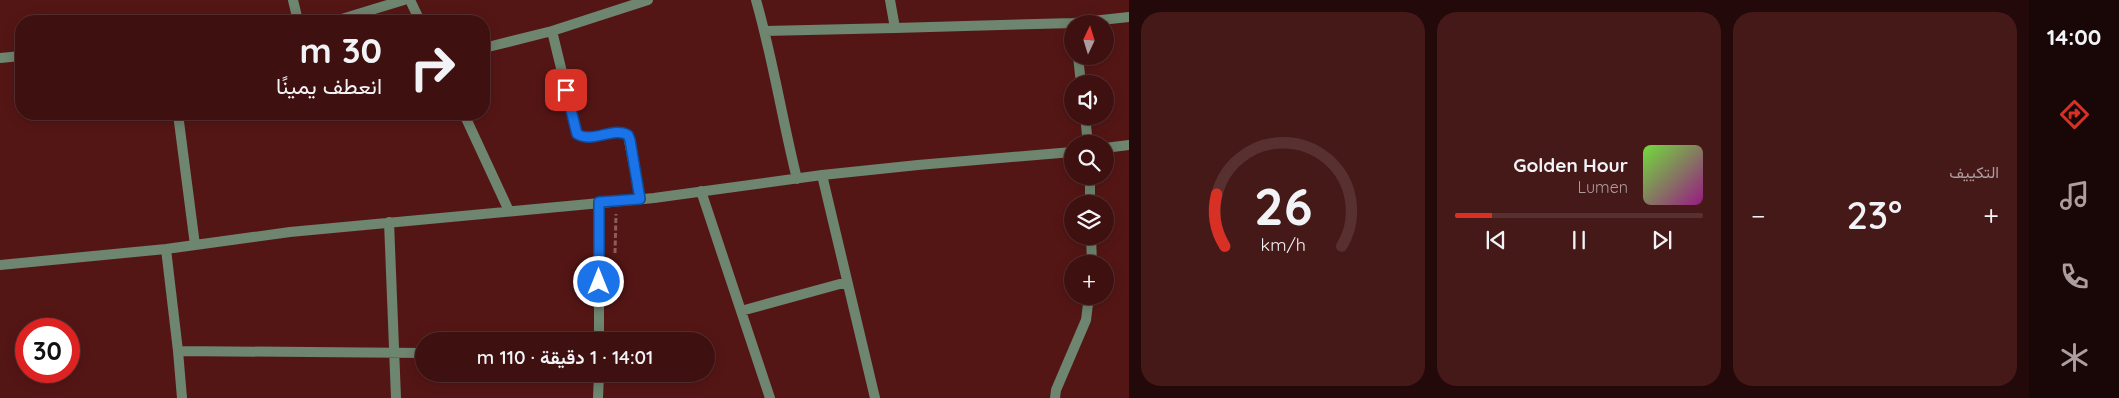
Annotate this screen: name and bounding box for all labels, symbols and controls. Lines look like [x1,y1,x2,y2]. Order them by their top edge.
north arrow [1064,15,1114,65]
map controls [1064,15,1114,305]
text: 14:00 [2047,23,2101,51]
text: 30 m [300,28,382,72]
icon: right [400,35,465,100]
pin [545,69,587,111]
text: انعطف يمينًا [276,72,382,100]
button: sound [1064,75,1114,125]
icon: arrive [552,76,580,104]
icon: directions [2057,97,2092,132]
button: search [1064,135,1114,185]
text: Golden Hour [1513,153,1628,177]
text: التكييف [1949,162,1999,182]
text: 26 [1254,173,1312,238]
text: Lumen [1578,177,1628,197]
icon: music [2057,178,2092,213]
text: 23° [1846,191,1902,239]
button: layers [1064,195,1114,245]
text: − [1751,198,1766,233]
text: + [1983,198,1999,233]
icon: previous [1482,226,1510,254]
icon: pause [1565,226,1593,254]
icon: next [1648,226,1676,254]
text: km/h [1260,233,1306,255]
position arrow [572,255,624,307]
button: + [1064,255,1114,305]
icon: phone [2057,259,2092,294]
speed limit sign: 30 [15,318,80,383]
icon: climate [2057,340,2092,375]
text: 14:01 · 1 دقيقة · 110 m [477,345,653,369]

